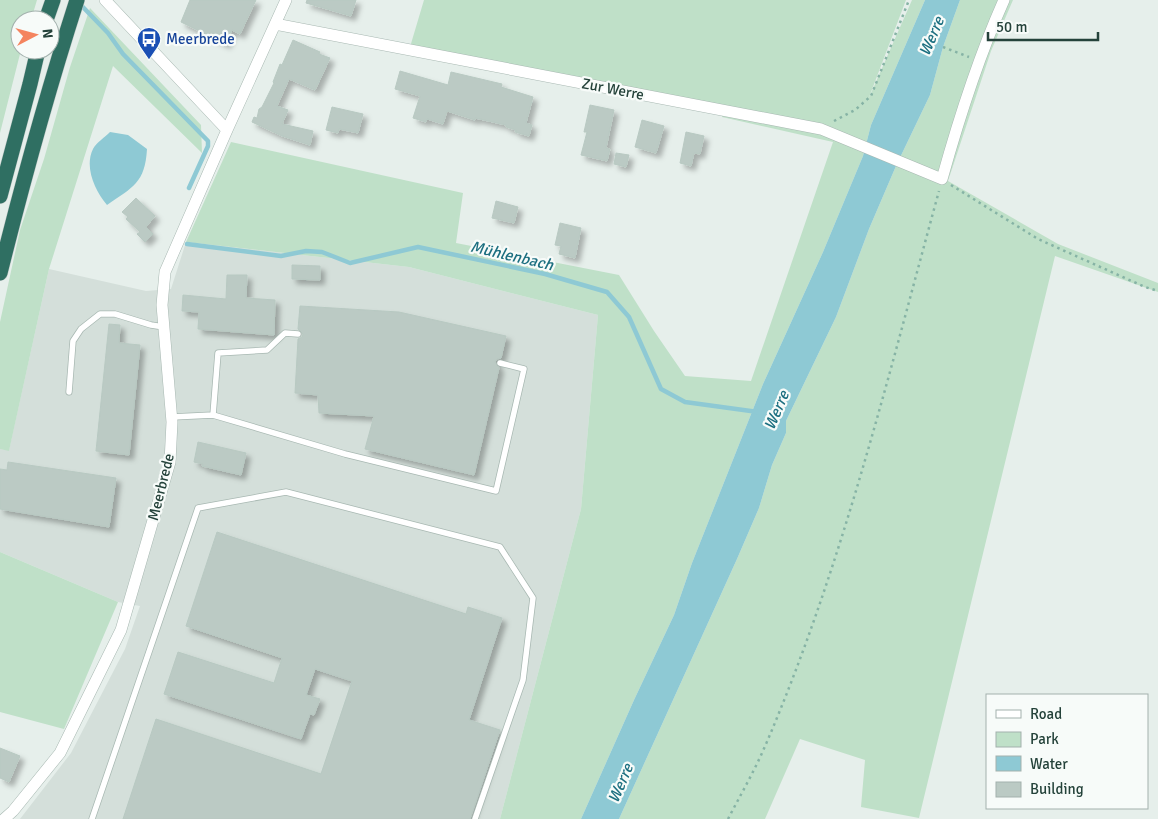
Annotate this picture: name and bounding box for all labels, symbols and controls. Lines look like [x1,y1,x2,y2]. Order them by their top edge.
north arrow [10,10,60,60]
scale bar [988,10,1098,42]
water label: Werre [915,13,949,59]
text: 50 m [996,18,1027,36]
bus stop icon: Meerbrede [136,26,162,60]
text: N [38,28,56,39]
place label: Meerbrede [166,30,235,48]
street label: Zur Werre [580,74,646,104]
water label: Mühlenbach [468,237,556,275]
water label: Werre [760,387,794,433]
street label: Meerbrede [144,451,178,523]
legend [986,694,1148,809]
text: Road [1030,705,1062,723]
text: Park [1030,730,1059,748]
text: Water [1030,755,1068,773]
water label: Werre [604,760,638,806]
text: Building [1030,780,1084,798]

